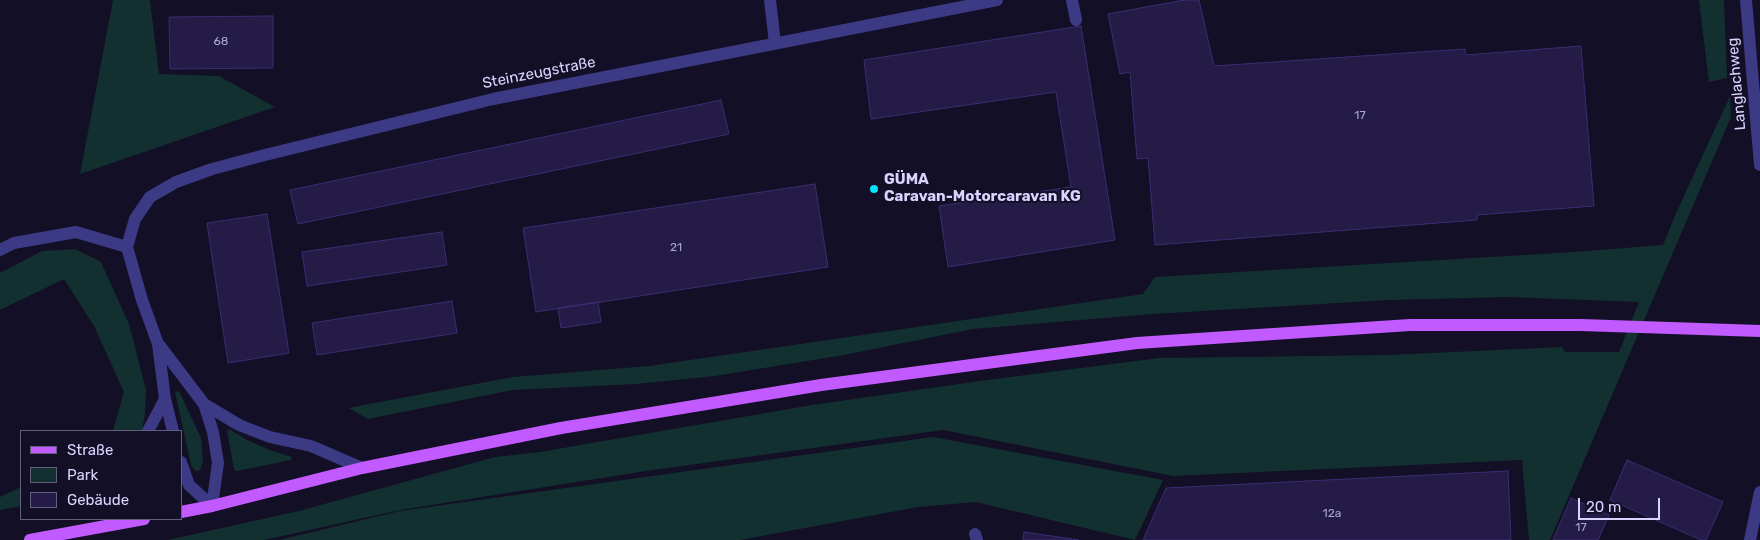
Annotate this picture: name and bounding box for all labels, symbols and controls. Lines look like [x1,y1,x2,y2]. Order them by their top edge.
house number: 68 [214,35,228,49]
street label: Langlachweg [1724,37,1750,131]
street label: Steinzeugstraße [481,53,597,93]
house number: 17 [1354,109,1366,123]
place label: GÜMA Caravan-Motorcaravan KG [884,171,1081,206]
marker: GÜMA Caravan-Motorcaravan KG [868,183,880,195]
house number: 21 [670,241,682,255]
legend [20,430,182,520]
text: Straße [67,441,113,459]
text: Park [67,466,98,484]
scale bar [1580,488,1662,520]
text: Gebäude [67,491,129,509]
text: 20 m [1586,498,1621,516]
house number: 12a [1323,507,1341,521]
house number: 17 [1575,521,1587,535]

